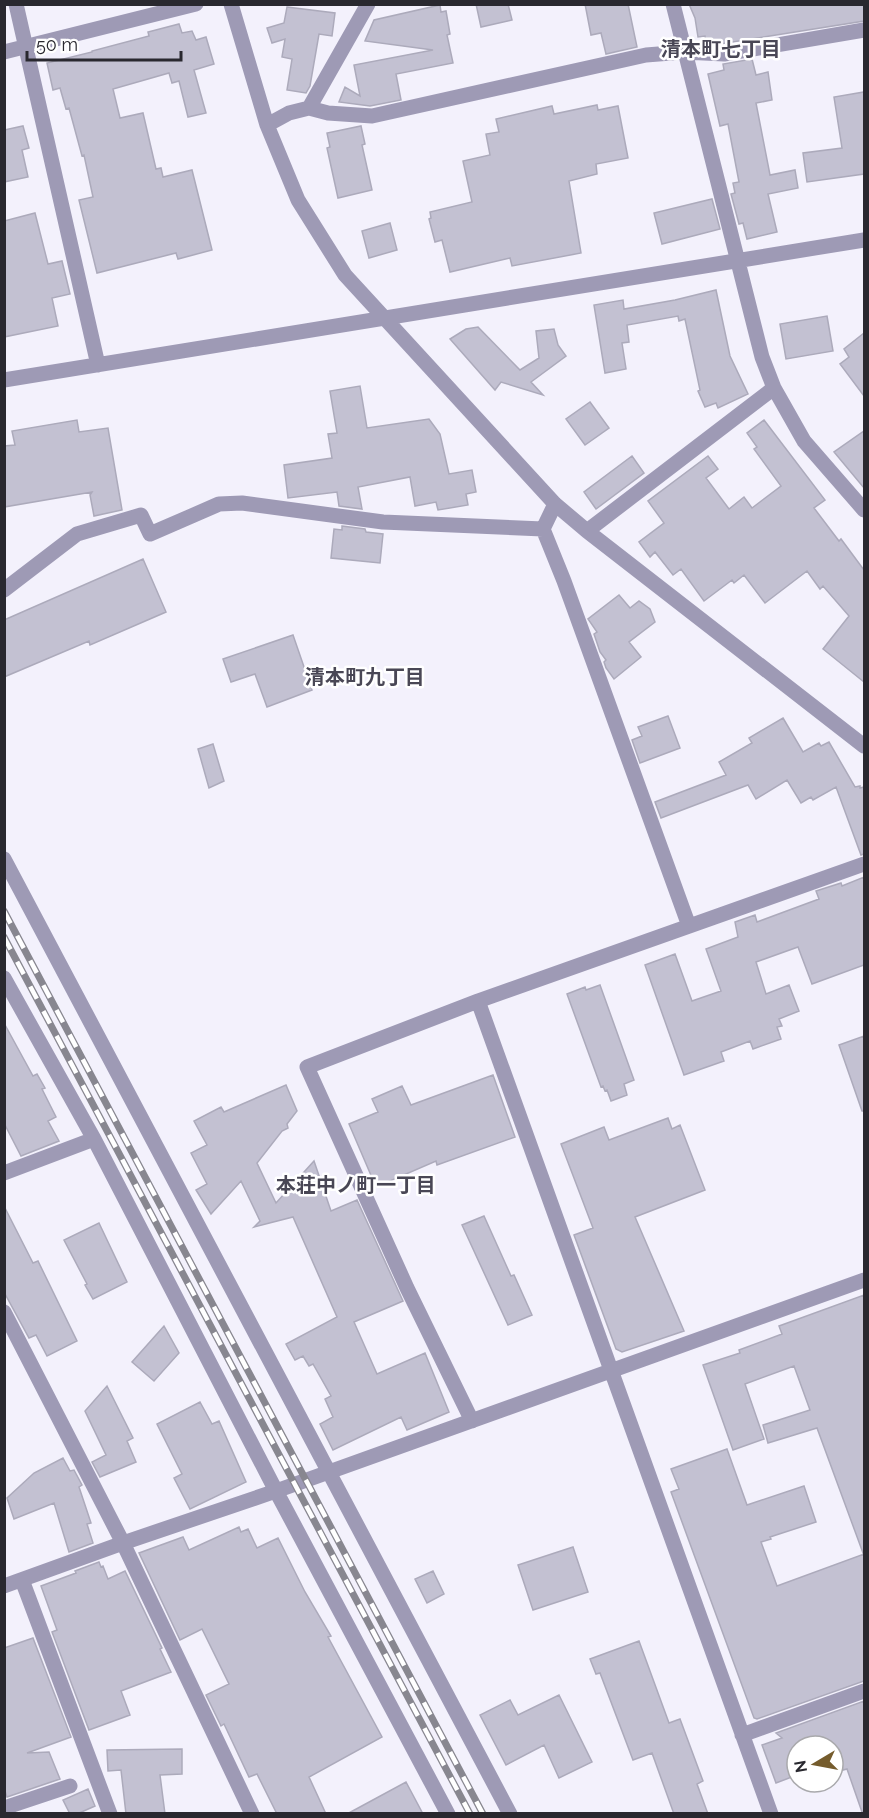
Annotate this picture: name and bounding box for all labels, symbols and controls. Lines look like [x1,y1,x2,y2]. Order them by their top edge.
scale bar [27,24,182,62]
text: 50 m [36,34,78,55]
district label: 清本町七丁目 [661,37,781,61]
district label: 清本町九丁目 [305,665,425,689]
district label: 本荘中ノ町一丁目 [276,1173,436,1197]
north arrow [785,1734,845,1794]
text: N [790,1759,811,1774]

